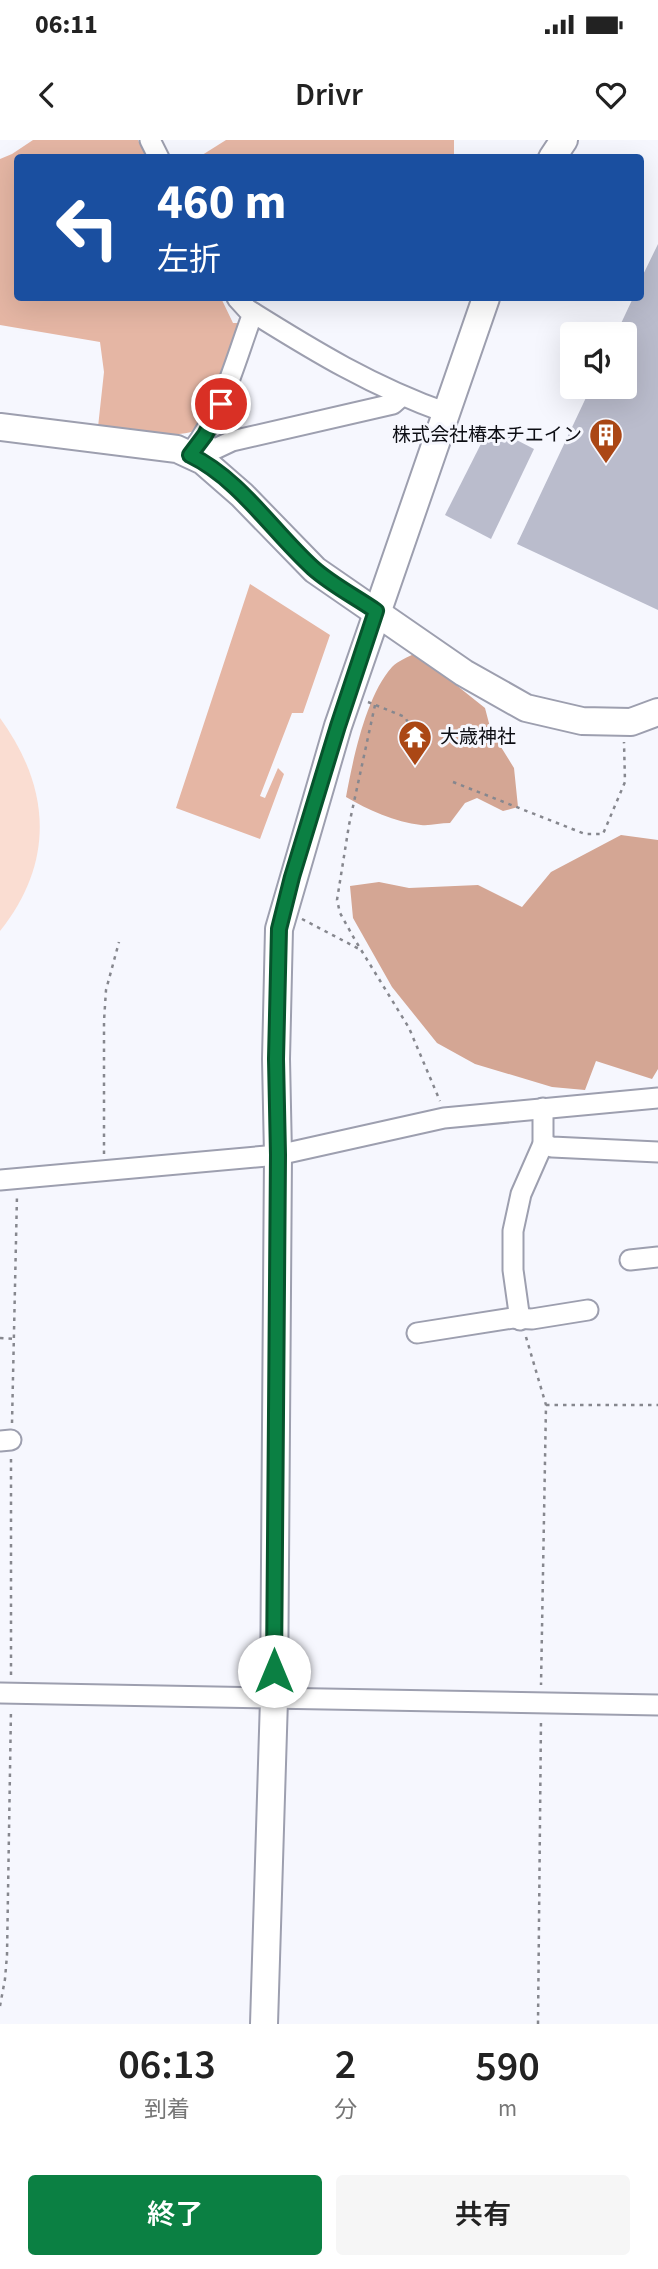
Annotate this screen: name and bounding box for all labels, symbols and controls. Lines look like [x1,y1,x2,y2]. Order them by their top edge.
text: 06:11 [35,6,98,43]
text: Drivr [295,72,363,118]
icon: back [28,76,66,114]
icon: heart [592,76,630,114]
text: 460 m [157,168,286,238]
icon: left [42,182,133,273]
text: 左折 [157,237,221,283]
map controls [560,322,637,399]
button: sound [560,322,637,399]
pin [191,374,251,434]
icon: arrive [202,385,240,423]
building icon: 株式会社椿本チエイン [587,416,625,465]
place label: 株式会社椿本チエイン [392,422,582,449]
temple icon: 大歳神社 [396,718,434,767]
place label: 大歳神社 [440,724,516,751]
position arrow [237,1634,311,1708]
text: 06:13 [118,2035,216,2095]
text: 2 [335,2035,356,2095]
text: 590 [475,2037,540,2097]
text: m [498,2092,517,2125]
text: 到着 [144,2093,190,2126]
text: 分 [334,2093,357,2126]
button: 終了 [28,2175,322,2255]
button: 共有 [336,2175,630,2255]

